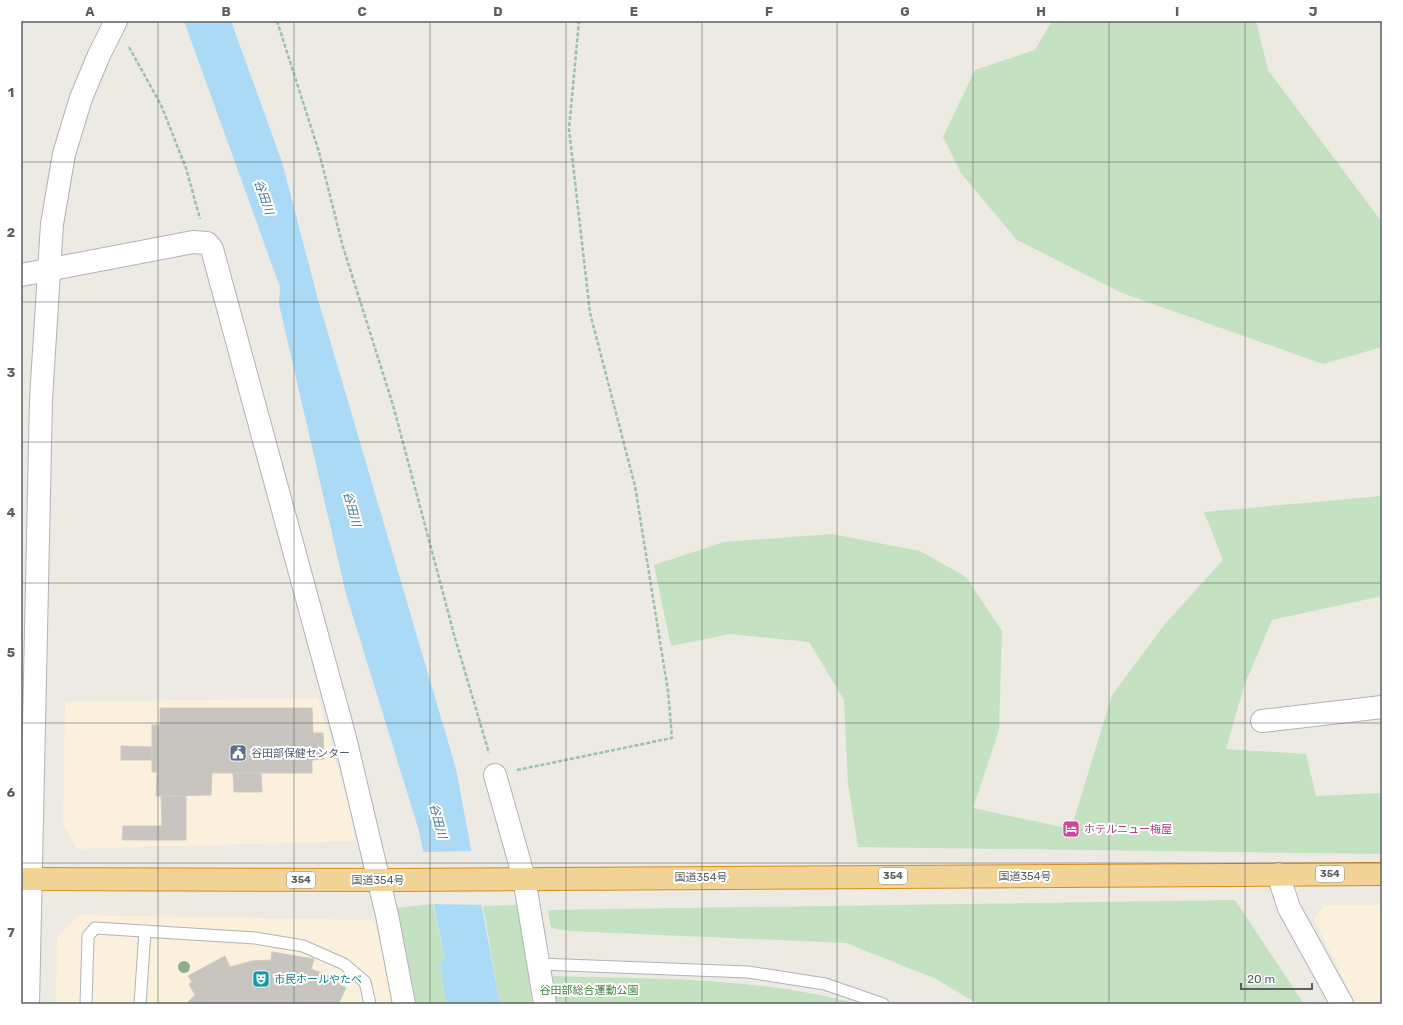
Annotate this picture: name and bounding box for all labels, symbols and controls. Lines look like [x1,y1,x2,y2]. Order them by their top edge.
text: A [85,4,95,19]
text: B [221,4,231,19]
text: C [357,4,367,19]
text: D [493,4,503,19]
text: E [630,4,638,19]
text: F [765,4,773,19]
text: G [900,4,910,19]
text: H [1036,4,1046,19]
text: I [1175,4,1179,19]
text: J [1309,4,1317,19]
text: 1 [8,85,14,100]
water label: 谷田川 [252,178,277,218]
text: 2 [7,225,15,240]
text: 3 [7,365,16,380]
water label: 谷田川 [341,490,364,530]
text: 4 [7,505,16,520]
text: 5 [7,645,15,660]
public building icon: 谷田部保健センター [228,743,248,763]
place label: 谷田部保健センター [251,747,350,760]
text: 6 [7,785,16,800]
water label: 谷田川 [427,802,450,842]
hotel icon: ホテルニュー梅屋 [1061,819,1081,839]
place label: ホテルニュー梅屋 [1084,823,1172,836]
road number: 354 [1316,866,1344,882]
road number: 354 [879,868,907,884]
street label: 国道354号 [999,870,1051,883]
street label: 国道354号 [675,871,727,884]
road number: 354 [287,872,315,888]
street label: 国道354号 [352,874,404,887]
text: 7 [7,925,15,940]
scale bar [1241,965,1312,991]
theatre icon: 市民ホールやたべ [251,969,271,989]
text: 20 m [1247,972,1275,986]
place label: 市民ホールやたべ [274,973,362,986]
park label: 谷田部総合運動公園 [540,984,639,997]

